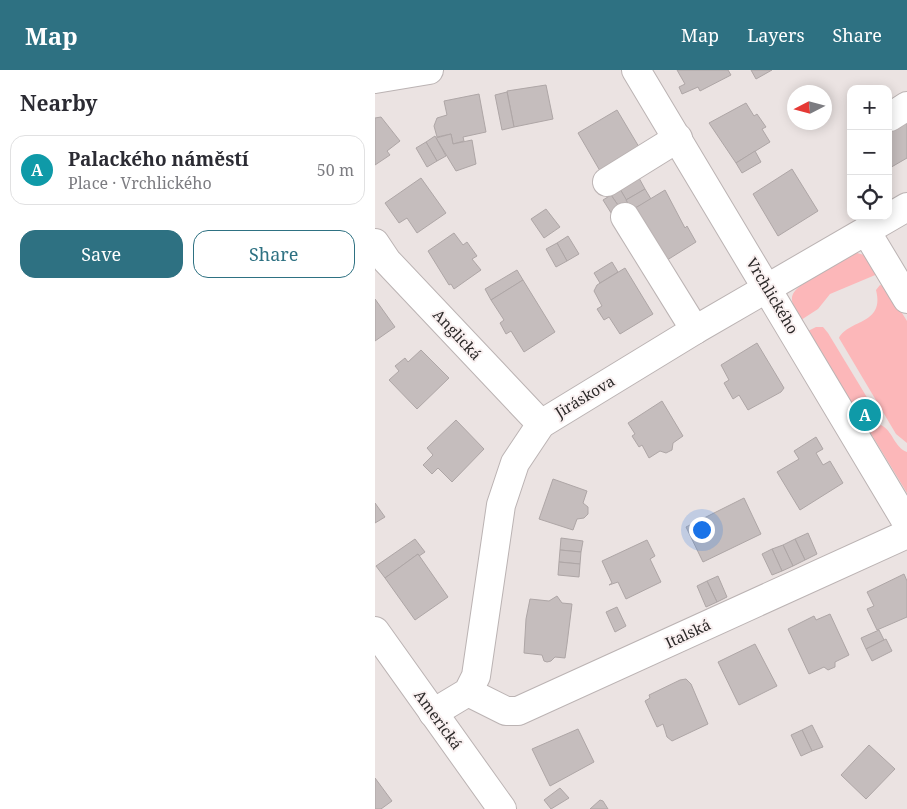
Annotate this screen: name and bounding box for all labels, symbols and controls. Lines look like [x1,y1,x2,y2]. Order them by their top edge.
text: Map [25,19,78,52]
text: Map [681,23,719,47]
text: Layers [747,23,805,47]
text: Share [833,23,882,47]
north arrow [787,85,832,130]
map controls [847,85,892,220]
button: + [847,85,892,130]
text: Nearby [20,89,98,117]
button: − [847,130,892,175]
text: Palackého náměstí [68,146,249,172]
text: A [31,159,43,181]
text: 50 m [317,159,354,181]
text: Place · Vrchlického [68,172,212,194]
button: locate [847,175,892,220]
button: Save [20,230,183,278]
button: Share [193,230,355,278]
street label: Vrchlického [742,254,803,337]
street label: Anglická [429,305,486,364]
street label: Jiráskova [550,370,618,422]
pin: A [849,396,881,434]
your location [689,517,715,543]
street label: Italská [662,614,713,652]
street label: Americká [410,686,467,753]

